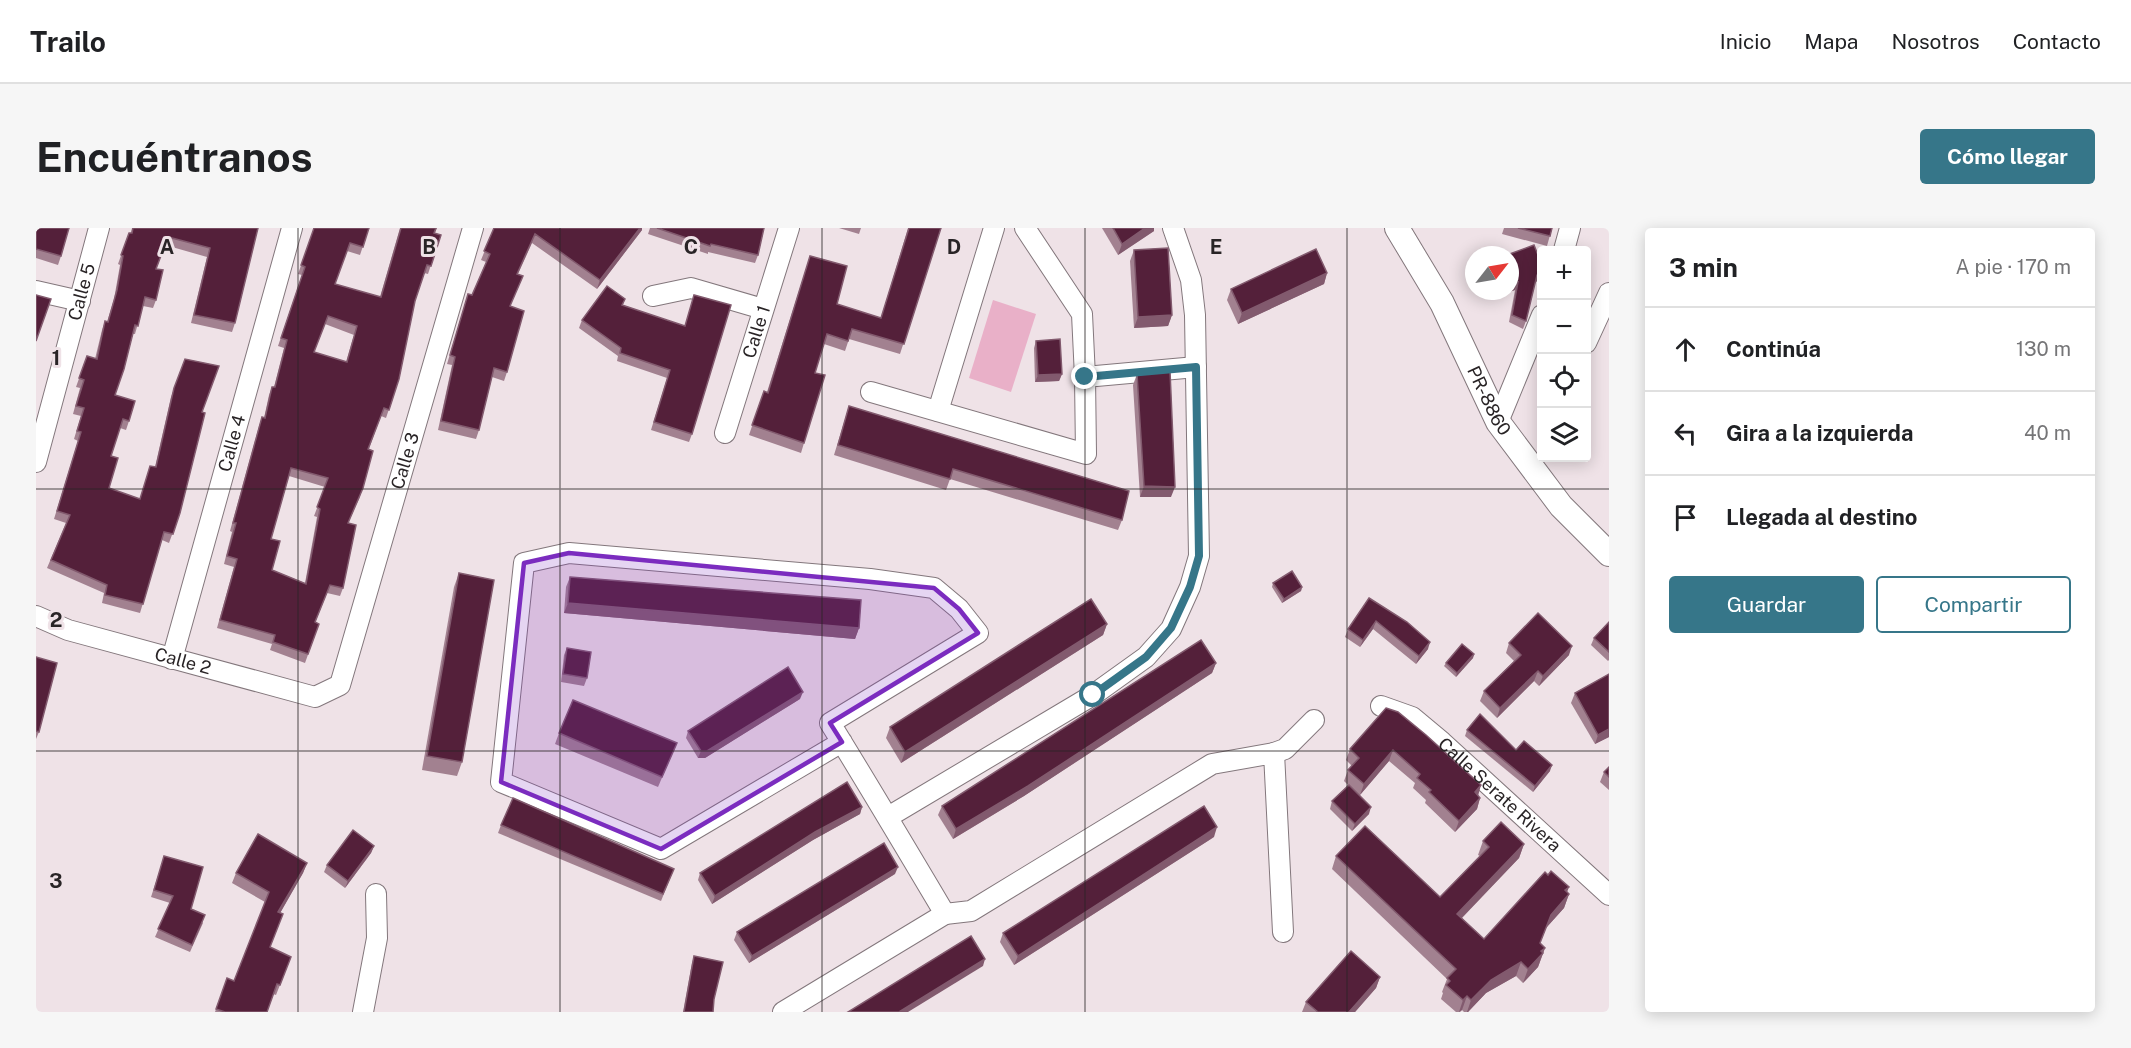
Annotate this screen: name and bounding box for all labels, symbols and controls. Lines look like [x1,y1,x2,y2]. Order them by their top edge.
text: Trailo [30,25,106,58]
text: Inicio [1720,29,1771,54]
text: Mapa [1804,29,1858,54]
text: Nosotros [1891,29,1980,54]
text: Contacto [2013,29,2101,54]
button: Cómo llegar [1920,129,2095,184]
text: Encuéntranos [36,132,313,181]
text: A [160,235,174,259]
text: B [422,235,436,259]
text: C [684,235,698,259]
text: D [947,235,961,259]
text: E [1210,235,1222,259]
north arrow [1465,246,1519,300]
map controls [1537,246,1591,462]
button: + [1537,246,1591,300]
text: 3 min [1669,252,1738,283]
text: A pie · 170 m [1956,255,2071,279]
street label: Calle 5 [64,261,99,323]
button: − [1537,300,1591,354]
street label: Calle 1 [738,303,774,361]
icon: ahead [1669,333,1702,366]
text: Continúa [1726,336,1821,362]
text: 130 m [2016,337,2071,361]
text: 1 [52,346,60,370]
button: locate [1537,354,1591,408]
route end [1071,363,1097,389]
street label: PR-8860 [1463,363,1515,440]
button: layers [1537,408,1591,462]
street label: Calle 4 [214,412,250,474]
icon: left [1669,417,1702,450]
text: Gira a la izquierda [1726,420,1913,446]
text: 40 m [2024,421,2071,445]
street label: Calle 3 [387,430,423,492]
icon: arrive [1669,501,1702,534]
text: Llegada al destino [1726,504,1917,530]
button: Guardar [1669,576,1864,633]
button: Compartir [1876,576,2071,633]
text: 2 [50,608,62,632]
street label: Calle 2 [152,643,214,678]
route start [1079,681,1105,707]
street label: Calle Serate Rivera [1434,733,1566,856]
text: 3 [49,869,63,893]

